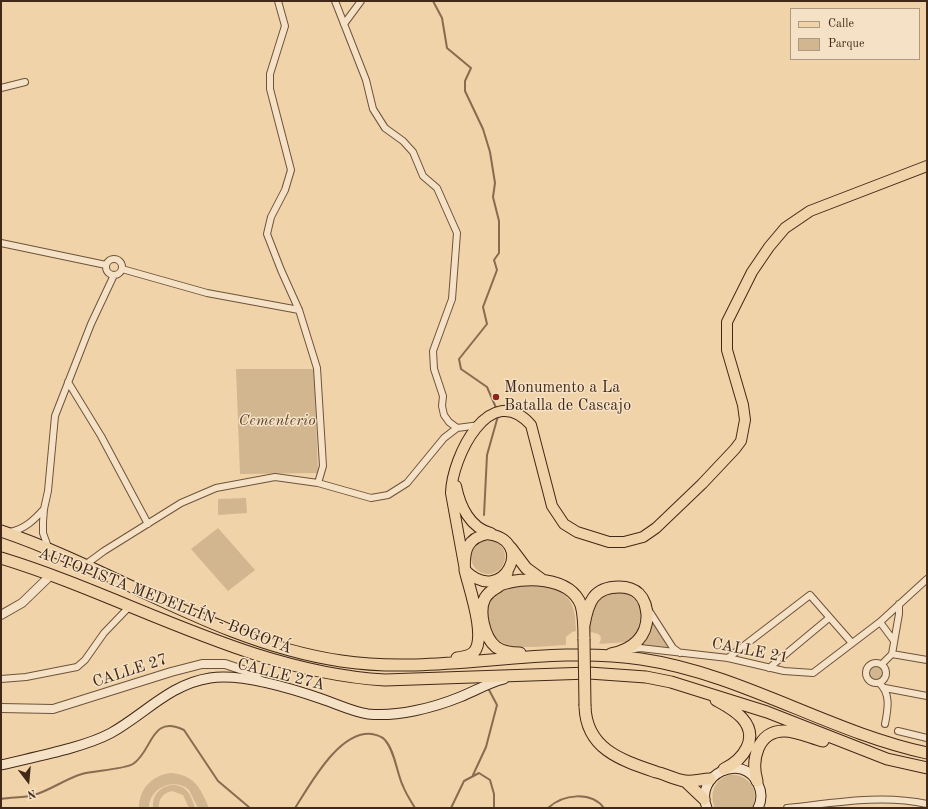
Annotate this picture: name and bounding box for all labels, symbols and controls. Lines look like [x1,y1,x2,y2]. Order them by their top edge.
legend [790,8,920,60]
text: Calle [828,18,854,30]
text: Parque [828,38,864,50]
place label: Monumento a La Batalla de Cascajo [504,378,631,416]
marker: Monumento a La Batalla de Cascajo [491,392,501,402]
park label: Cementerio [238,411,316,431]
street label: AUTOPISTA MEDELLÍN - BOGOTÁ [35,544,295,658]
street label: CALLE 21 [710,634,790,668]
street label: CALLE 27 [90,650,170,692]
street label: CALLE 27A [235,655,327,695]
north arrow [8,761,48,801]
text: N [26,787,37,799]

